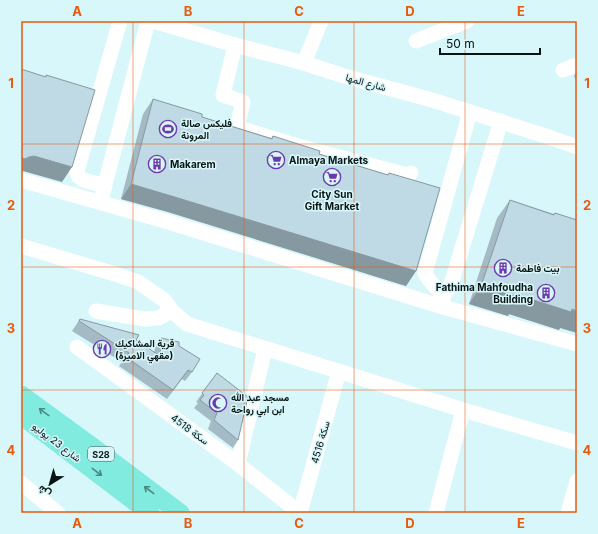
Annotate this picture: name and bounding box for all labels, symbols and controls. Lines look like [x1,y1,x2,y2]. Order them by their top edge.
text: A [72,3,82,19]
text: B [184,3,193,19]
text: C [294,3,304,19]
text: D [405,3,415,19]
text: E [517,3,525,19]
scale bar [440,30,540,56]
text: 50 m [446,36,475,51]
street label: شارع المها [344,71,388,94]
text: 1 [8,75,14,91]
text: 1 [584,75,590,91]
place label: فليكس صالة المرونة [181,117,232,142]
sports icon: فليكس صالة المرونة [158,119,178,139]
supermarket icon: Almaya Markets [266,150,286,170]
building icon: Makarem [147,154,167,174]
place label: Almaya Markets [289,154,369,167]
place label: Makarem [170,158,216,170]
supermarket icon: City Sun Gift Market [322,167,342,187]
place label: City Sun Gift Market [305,188,360,212]
text: 2 [7,197,15,213]
text: 2 [583,197,591,213]
building icon: بيت فاطمة [493,258,513,278]
place label: بيت فاطمة [516,262,560,275]
place label: Fathima Mahfoudha Building [436,281,533,306]
building icon: Fathima Mahfoudha Building [536,283,556,303]
text: 3 [7,320,15,336]
text: 3 [583,320,591,336]
place label: قرية المشاكيك (مقهي الاميرة) [115,337,175,364]
restaurant icon: قرية المشاكيك (مقهي الاميرة) [92,339,112,359]
place label: مسجد عبد الله ابن ابي رواحة [231,391,290,418]
mosque icon: مسجد عبد الله ابن ابي رواحة [208,393,228,413]
one-way arrow [39,408,50,416]
street label: سكة 4518 [169,411,211,447]
street label: سكة 4516 [308,419,332,465]
street label: شارع 23 يوليو [30,420,84,465]
text: 4 [7,442,16,458]
text: 4 [583,442,592,458]
road number: S28 [88,447,114,461]
north arrow [30,464,70,504]
one-way arrow [91,468,102,477]
text: ش [34,482,53,502]
one-way arrow [143,485,154,494]
text: A [72,515,82,531]
text: B [184,515,193,531]
text: C [294,515,304,531]
text: D [405,515,415,531]
text: E [517,515,525,531]

